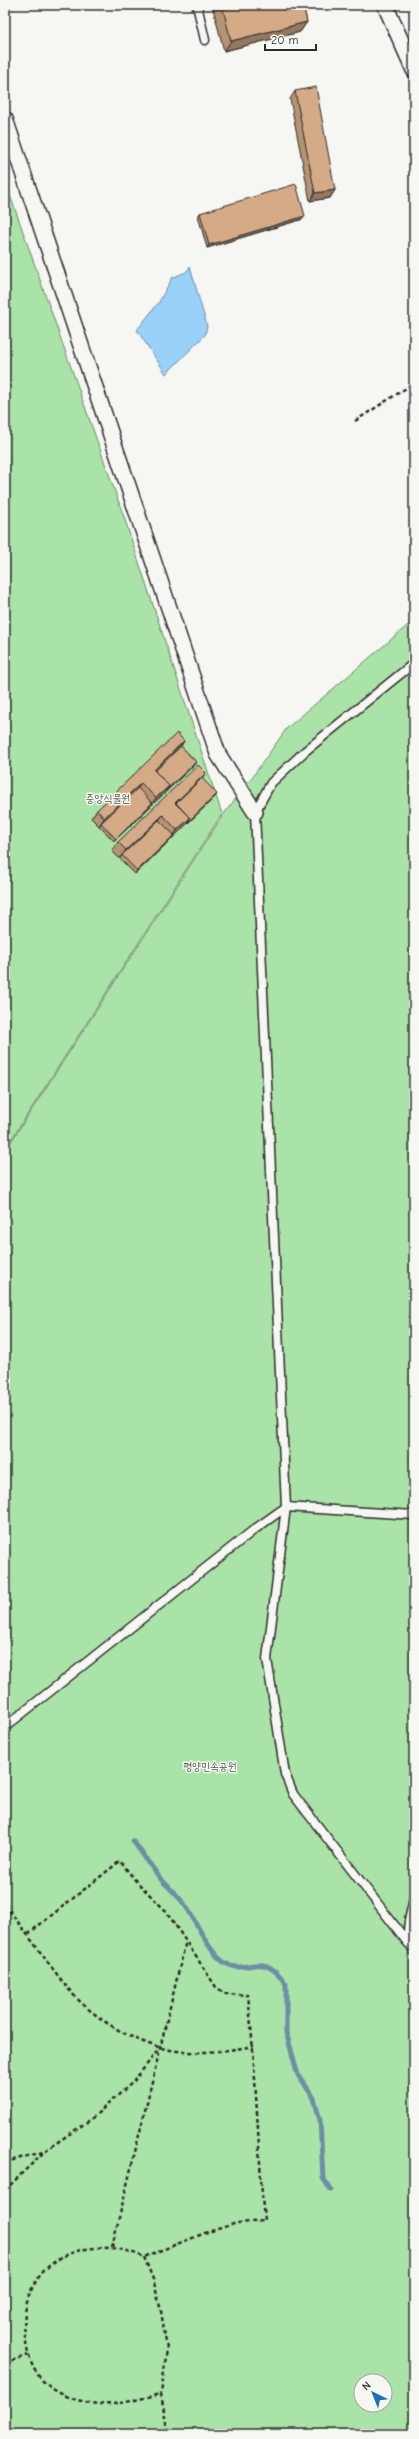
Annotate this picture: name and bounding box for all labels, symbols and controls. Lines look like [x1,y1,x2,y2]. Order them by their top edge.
scale bar [265,26,316,52]
text: 20 m [271,33,299,47]
park label: 중앙식물원 [86,792,130,805]
park label: 평양민속공원 [183,1760,237,1773]
north arrow [353,2373,393,2413]
text: N [359,2379,374,2393]

